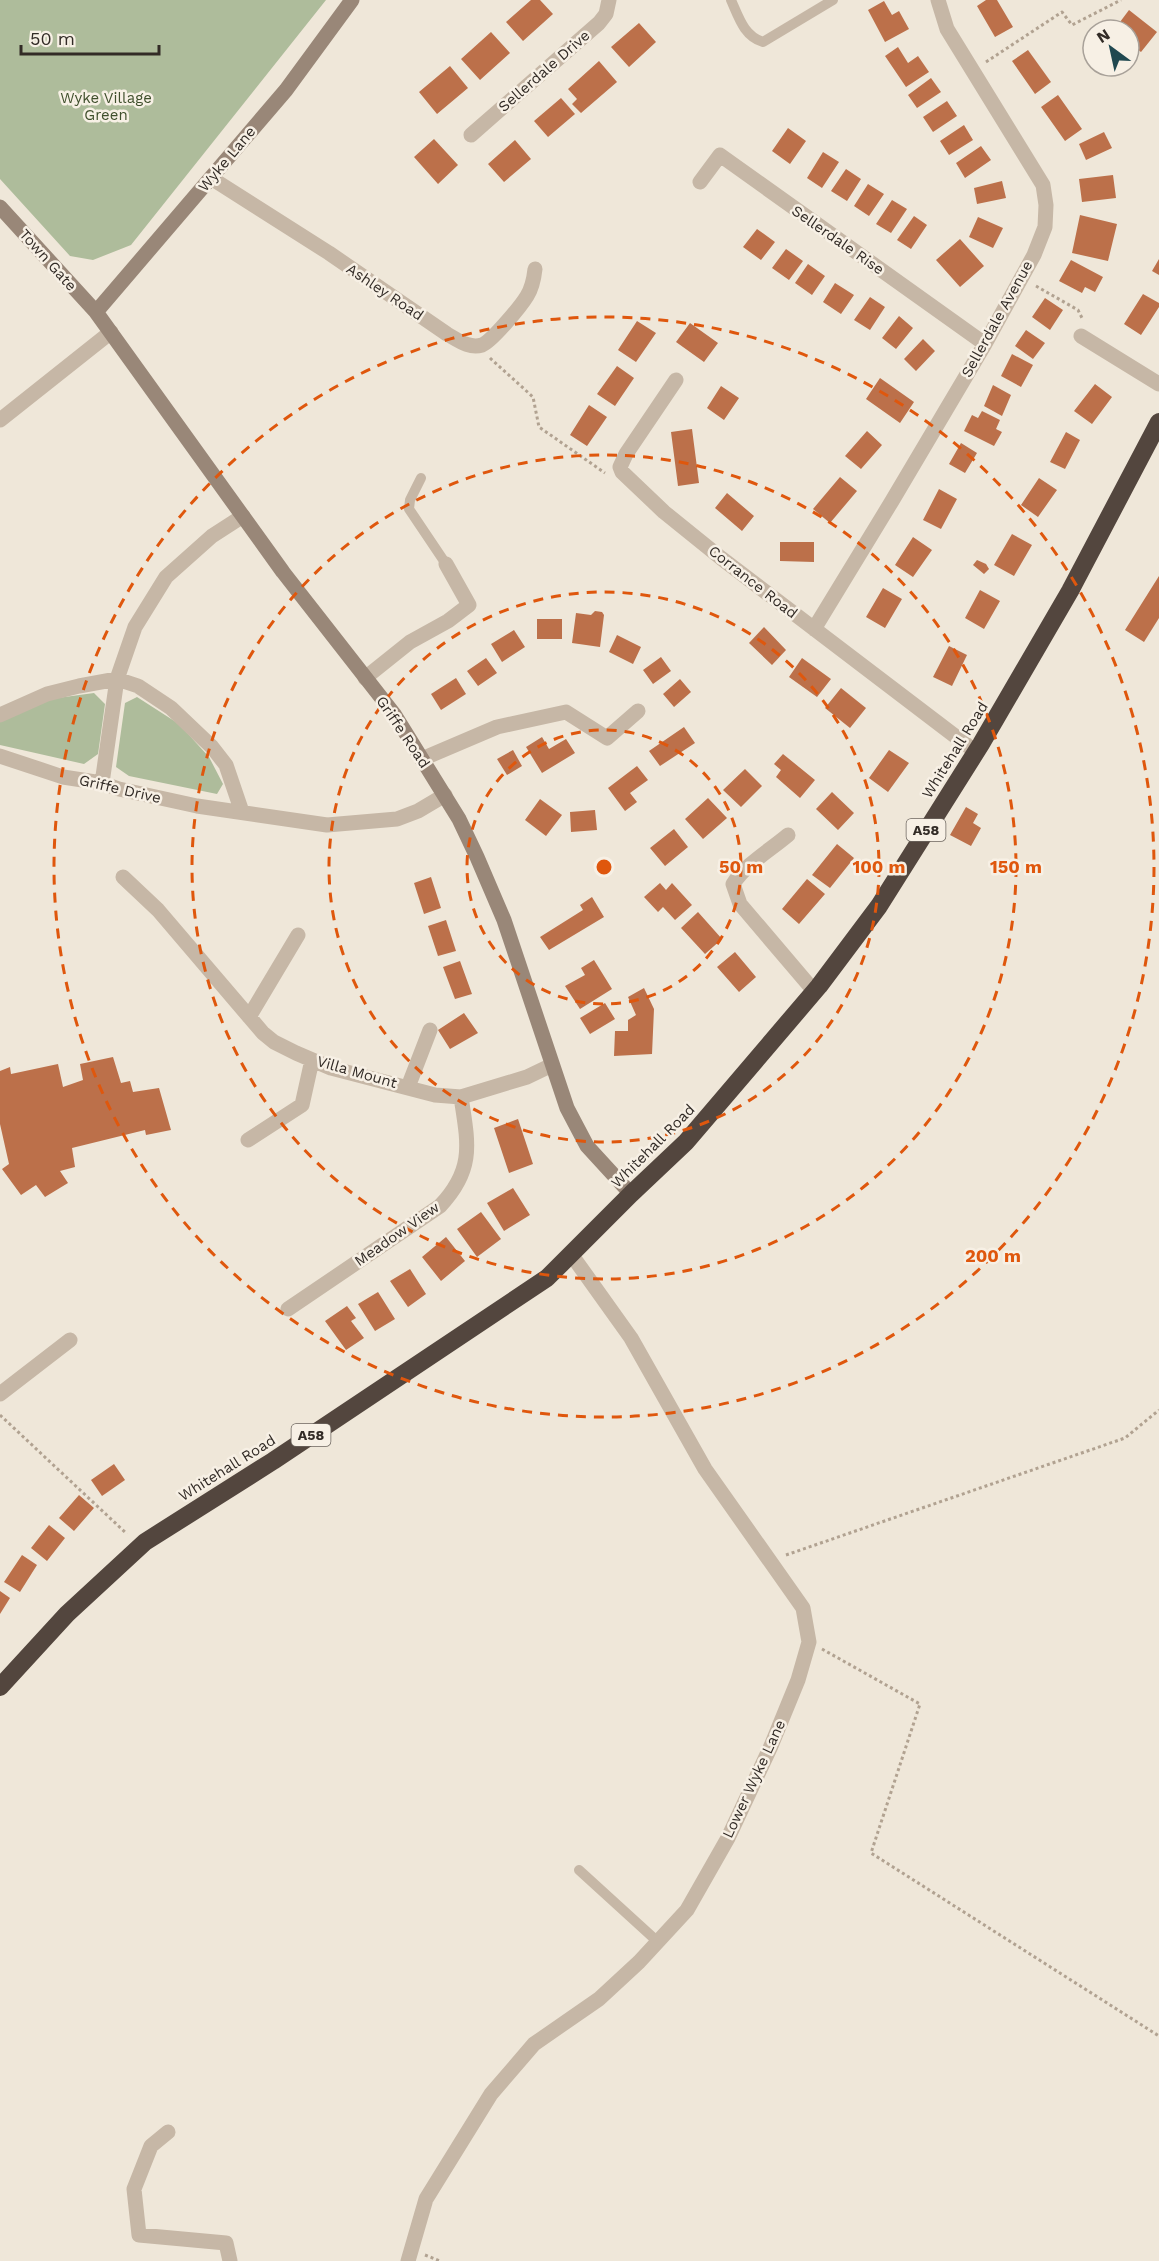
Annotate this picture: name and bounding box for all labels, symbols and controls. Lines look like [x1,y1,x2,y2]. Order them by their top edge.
scale bar [21,18,159,56]
north arrow [1081,18,1141,78]
text: N [1093,25,1113,47]
street label: Sellerdale Drive [494,26,594,116]
text: 50 m [30,28,75,49]
park label: Wyke Village Green [60,89,152,124]
street label: Wyke Lane [195,123,259,195]
street label: Sellerdale Rise [788,201,888,279]
street label: Town Gate [16,225,80,295]
street label: Sellerdale Avenue [957,257,1037,381]
street label: Ashley Road [343,260,427,324]
street label: Corrance Road [705,542,801,622]
street label: Griffe Road [372,693,434,771]
street label: Whitehall Road [918,698,992,802]
street label: Griffe Drive [77,771,163,807]
road number: A58 [906,819,946,841]
text: 50 m [719,856,763,877]
text: 100 m [852,856,906,877]
text: 150 m [990,856,1042,877]
centre of rings [594,857,614,877]
street label: Villa Mount [315,1052,400,1092]
street label: Whitehall Road [607,1100,699,1192]
street label: Meadow View [351,1198,443,1270]
text: 200 m [965,1245,1021,1266]
road number: A58 [292,1424,330,1446]
street label: Whitehall Road [175,1431,279,1505]
street label: Lower Wyke Lane [719,1717,789,1841]

